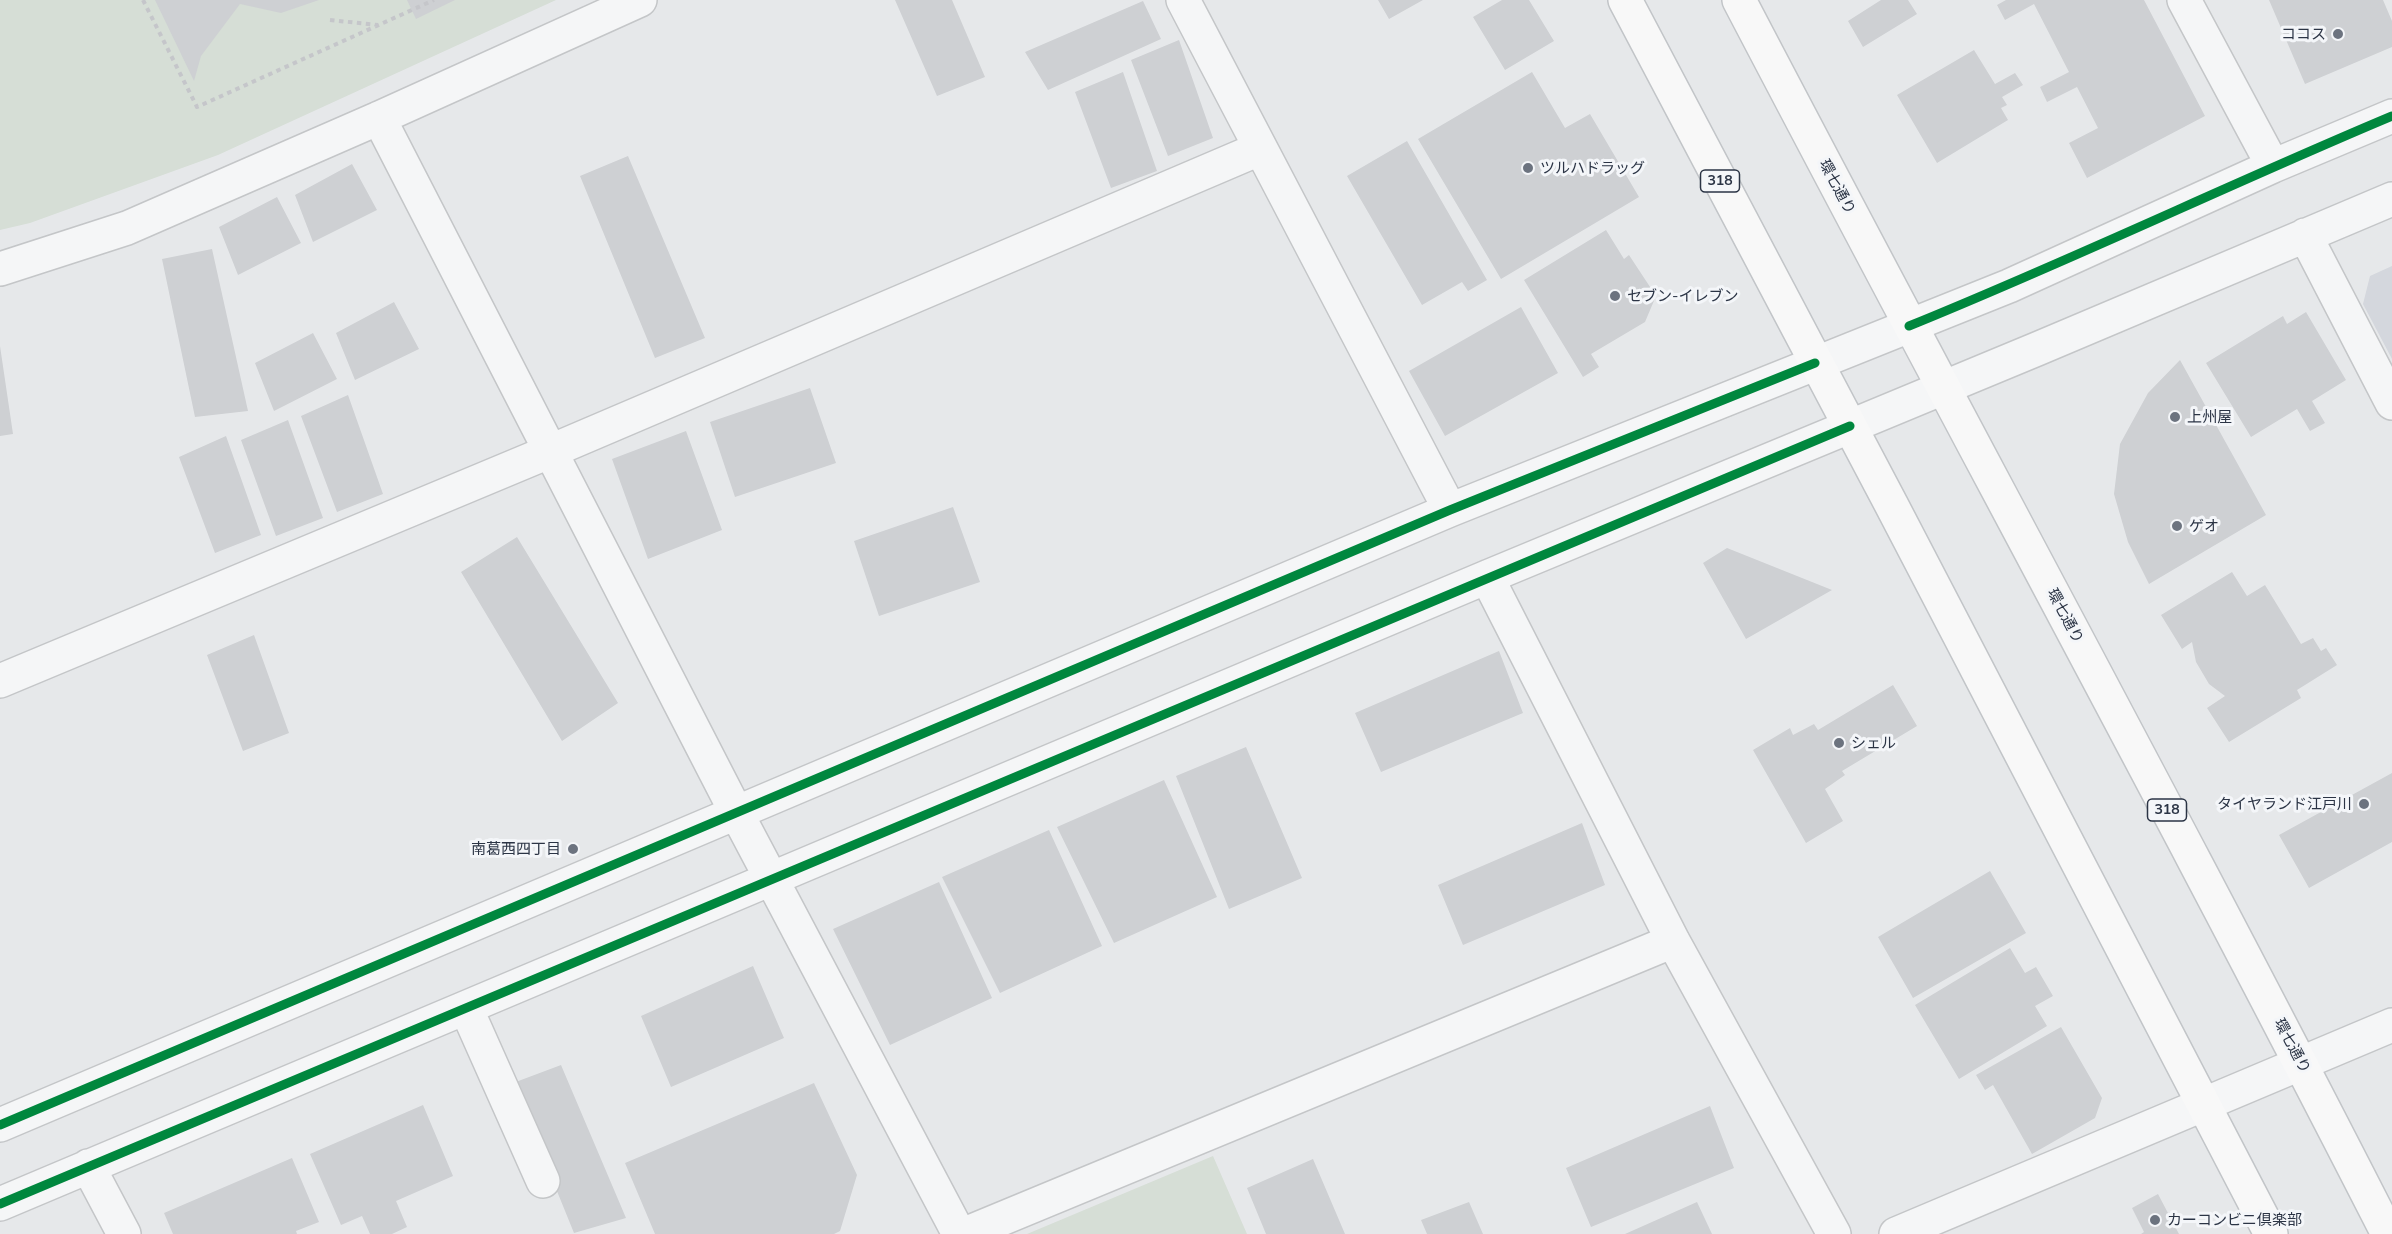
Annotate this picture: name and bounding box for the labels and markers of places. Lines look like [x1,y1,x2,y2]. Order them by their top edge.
place label: ココス [2281,25,2326,43]
marker: ココス [2331,27,2345,41]
place label: ツルハドラッグ [1540,159,1645,177]
marker: ツルハドラッグ [1521,161,1535,175]
place label: セブン-イレブン [1627,287,1738,305]
marker: セブン-イレブン [1608,289,1622,303]
place label: 上州屋 [2187,408,2232,426]
marker: 上州屋 [2168,410,2182,424]
place label: ゲオ [2189,517,2219,535]
marker: ゲオ [2170,519,2184,533]
place label: シェル [1851,734,1896,752]
marker: シェル [1832,736,1846,750]
place label: タイヤランド江戸川 [2217,795,2352,813]
marker: タイヤランド江戸川 [2357,797,2371,811]
place label: 南葛西四丁目 [471,840,561,858]
marker: 南葛西四丁目 [566,842,580,856]
place label: カーコンビニ倶楽部 [2167,1211,2302,1229]
marker: カーコンビニ倶楽部 [2148,1213,2162,1227]

